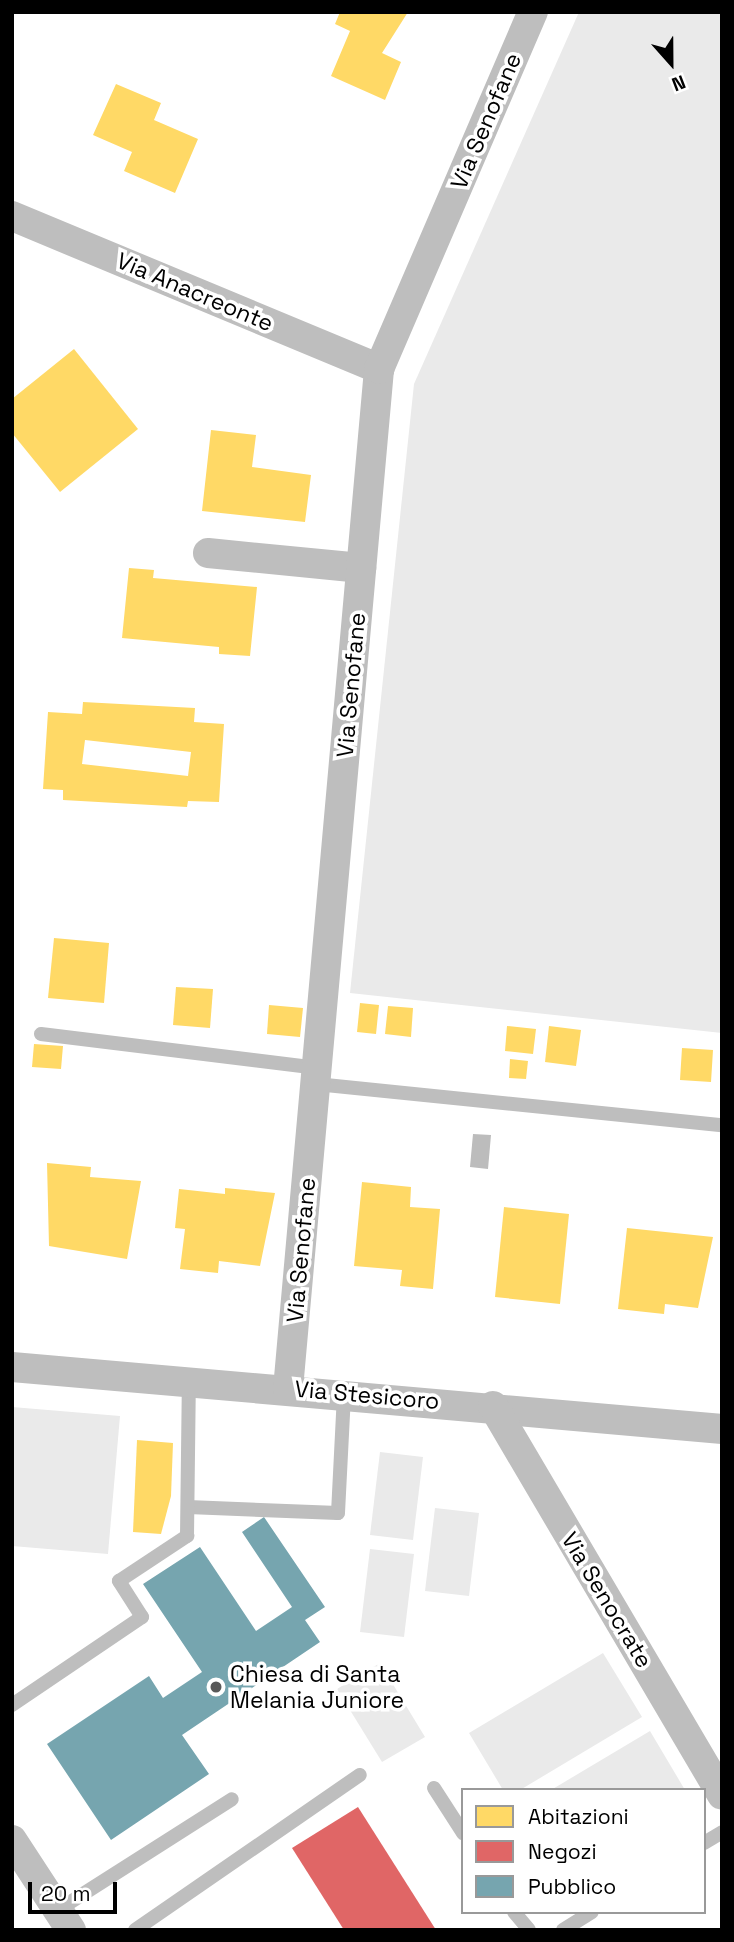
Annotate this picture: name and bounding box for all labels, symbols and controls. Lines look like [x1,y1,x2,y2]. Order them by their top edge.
north arrow [636,28,706,98]
street label: Via Senofane [445,49,527,193]
text: N [668,69,689,97]
street label: Via Anacreonte [112,246,278,338]
street label: Via Senofane [331,611,371,759]
street label: Via Senofane [281,1176,321,1324]
street label: Via Stesicoro [294,1375,440,1415]
street label: Via Senocrate [556,1527,658,1673]
place label: Chiesa di Santa Melania Juniore [230,1660,404,1714]
marker: Chiesa di Santa Melania Juniore [208,1679,224,1695]
legend [461,1788,706,1914]
text: Abitazioni [528,1803,629,1830]
text: Negozi [528,1838,597,1865]
scale bar [32,1868,121,1912]
text: Pubblico [528,1873,616,1900]
text: 20 m [41,1880,91,1907]

